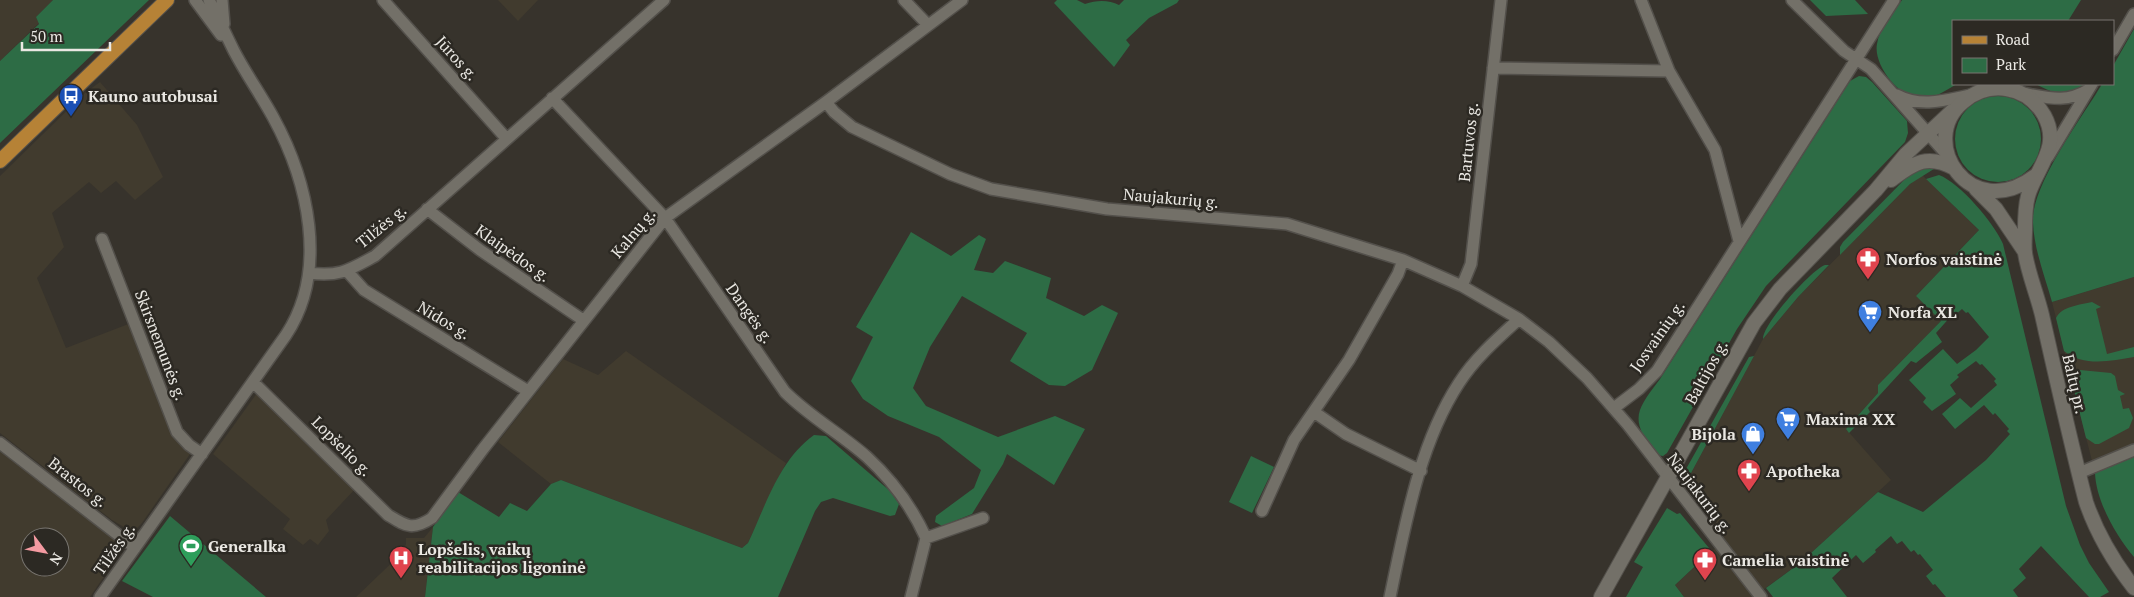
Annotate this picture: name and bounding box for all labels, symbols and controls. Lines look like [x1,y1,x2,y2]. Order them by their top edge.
scale bar [22,20,110,52]
legend [1952,20,2114,85]
text: 50 m [30,26,63,46]
text: Road [1996,29,2029,49]
street label: Jūros g. [431,31,483,85]
text: Park [1996,54,2026,74]
bus stop icon: Kauno autobusai [58,83,84,117]
place label: Kauno autobusai [88,85,218,107]
street label: Bartuvos g. [1453,101,1483,183]
street label: Naujakurių g. [1122,183,1220,213]
street label: Tilžės g. [351,199,411,253]
street label: Kalnų g. [606,203,660,263]
street label: Klaipėdos g. [471,219,555,287]
pharmacy icon: Norfos vaistinė [1855,246,1881,280]
place label: Norfos vaistinė [1886,248,2002,270]
street label: Dangės g. [721,278,779,348]
street label: Skirsnemunės g. [130,287,192,403]
street label: Nidos g. [413,296,475,344]
street label: Josvainių g. [1624,296,1690,376]
supermarket icon: Norfa XL [1857,299,1883,333]
place label: Norfa XL [1888,301,1957,323]
street label: Baltijos g. [1679,336,1733,408]
street label: Baltų pr. [2057,352,2093,416]
supermarket icon: Maxima XX [1775,406,1801,440]
place label: Maxima XX [1806,408,1896,430]
street label: Lopšelio g. [307,411,377,481]
shop icon: Bijola [1740,421,1766,455]
place label: Bijola [1691,423,1736,445]
street label: Naujakurių g. [1662,448,1738,538]
street label: Brastos g. [44,452,112,512]
pharmacy icon: Apotheka [1736,458,1762,492]
place label: Apotheka [1766,460,1840,482]
street label: Tilžės g. [88,519,140,579]
north arrow [20,527,70,577]
sports icon: Generalka [178,533,204,567]
place label: Generalka [208,535,286,557]
place label: Lopšelis, vaikų reabilitacijos ligoninė [418,538,586,578]
hospital icon: Lopšelis, vaikų reabilitacijos ligoninė [388,545,414,579]
pharmacy icon: Camelia vaistinė [1692,547,1718,581]
place label: Camelia vaistinė [1722,549,1850,571]
text: N [45,550,67,569]

